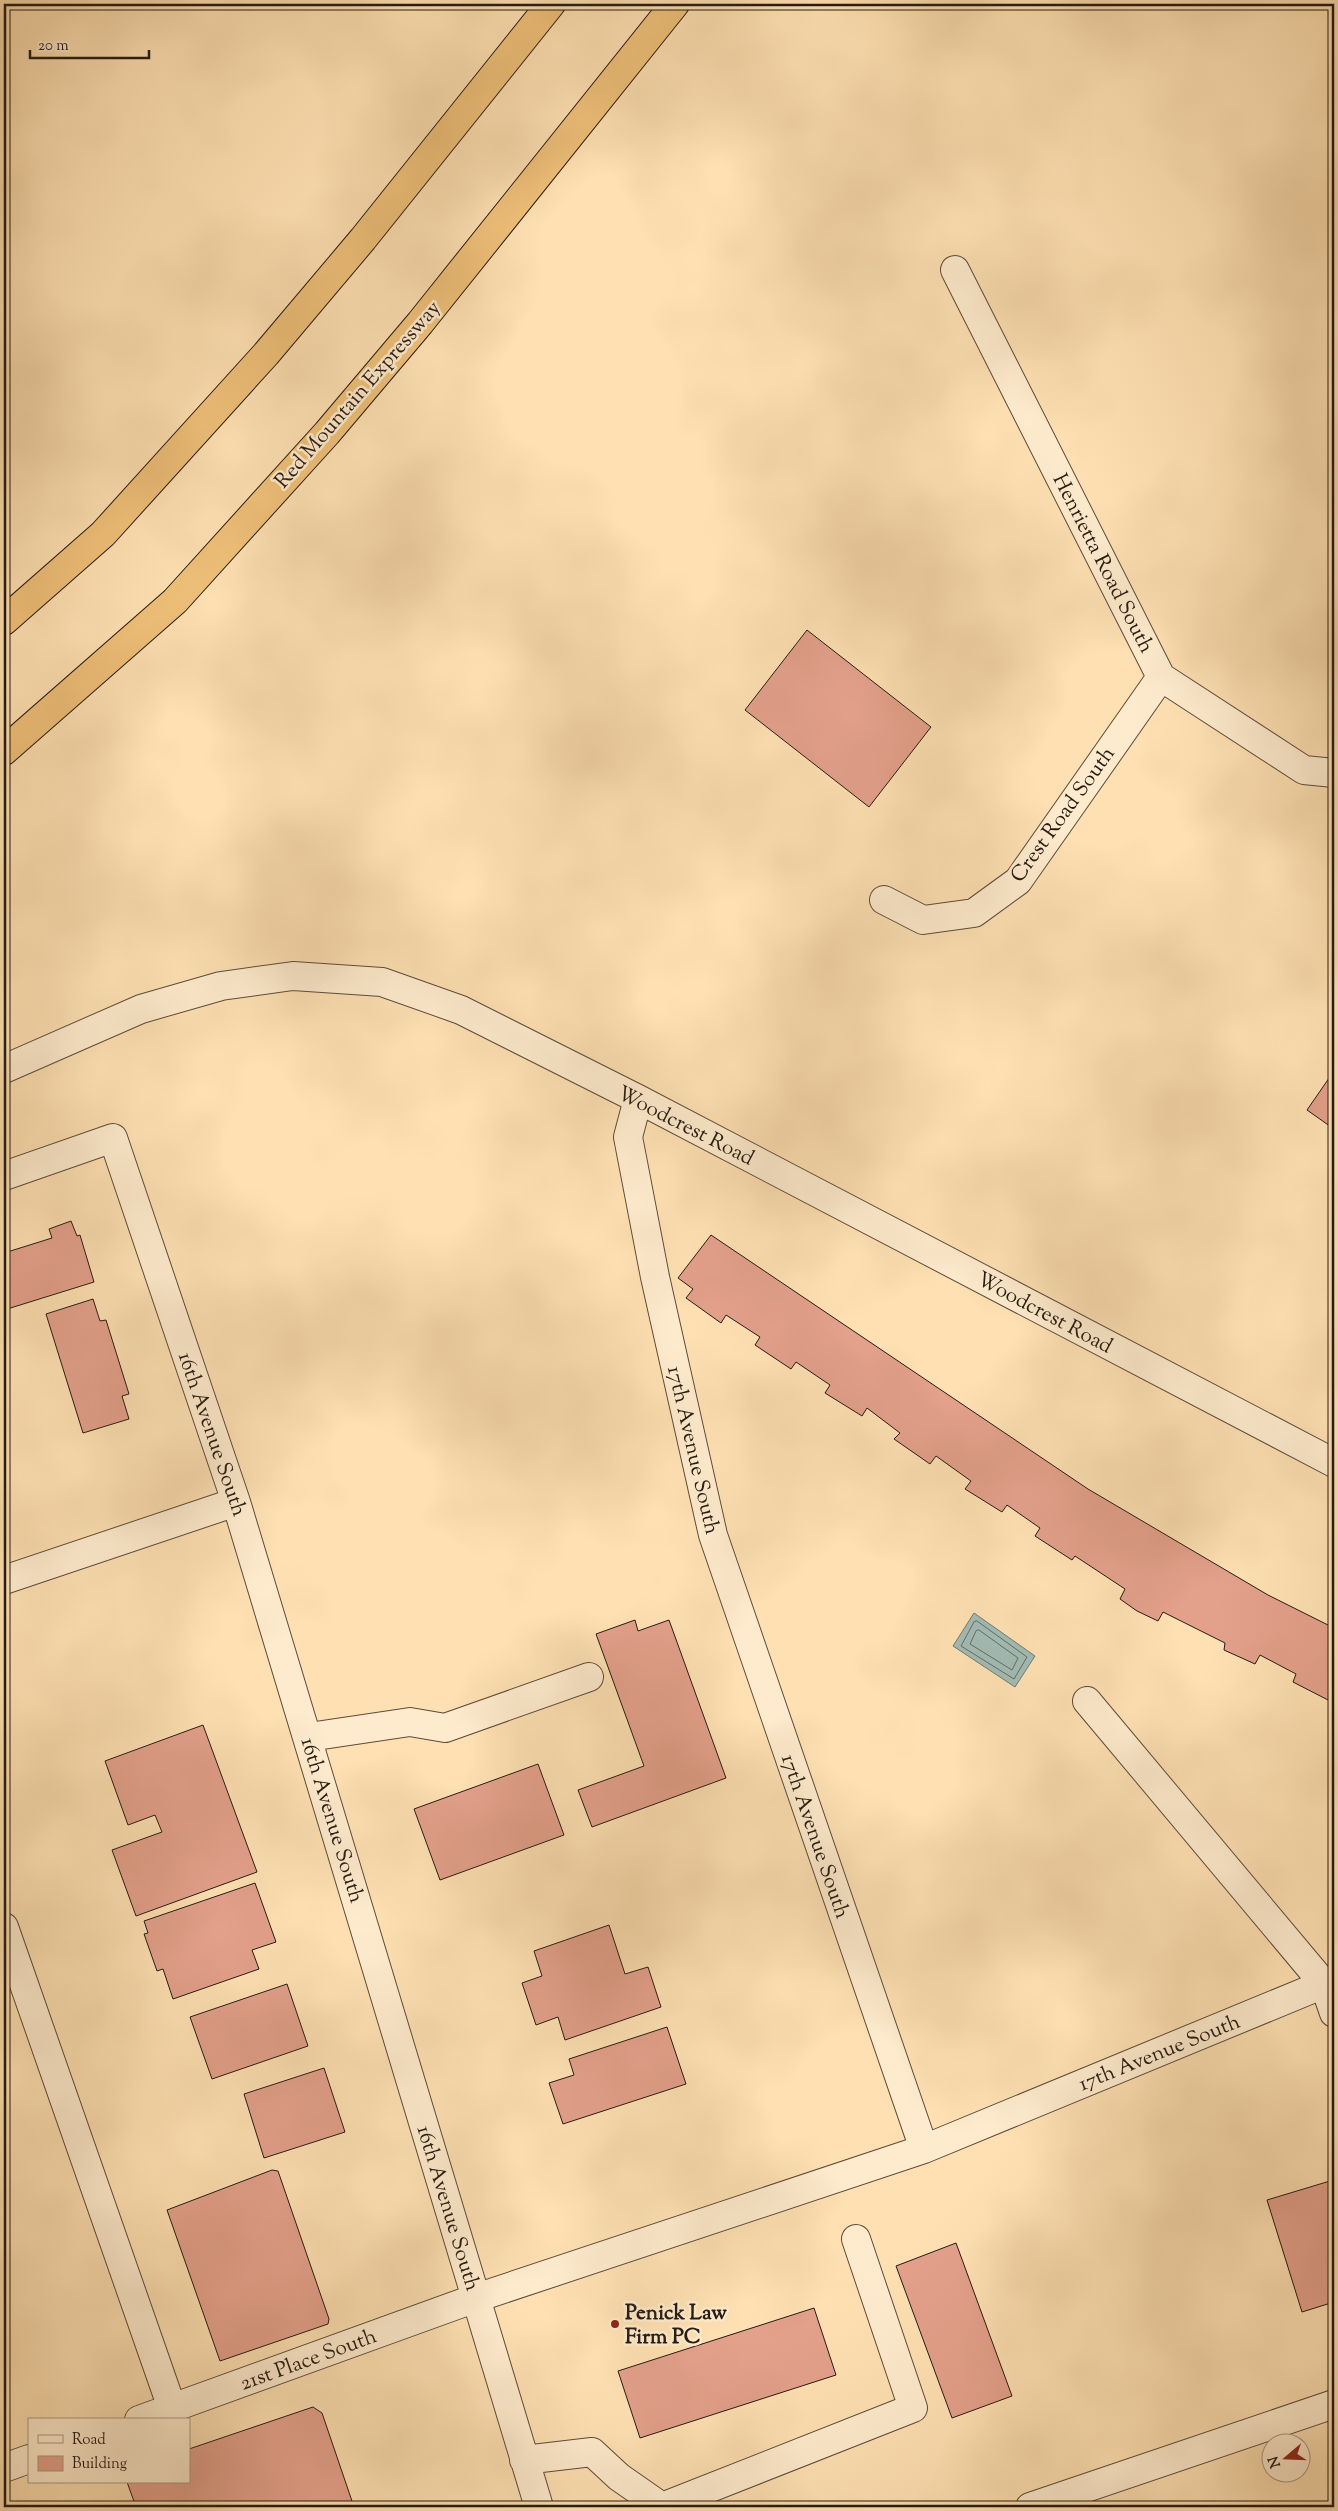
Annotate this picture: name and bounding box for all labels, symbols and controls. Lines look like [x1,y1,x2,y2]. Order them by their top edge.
scale bar [30,28,149,60]
text: 20 m [38,36,69,57]
street label: Red Mountain Expressway [268,294,449,496]
street label: Henrietta Road South [1044,469,1160,659]
street label: Crest Road South [1004,741,1123,889]
street label: Woodcrest Road [611,1079,759,1174]
street label: Woodcrest Road [971,1265,1118,1362]
street label: 16th Avenue South [169,1349,253,1521]
street label: 17th Avenue South [658,1363,726,1538]
street label: 16th Avenue South [292,1734,371,1907]
street label: 17th Avenue South [772,1751,856,1923]
street label: 17th Avenue South [1074,2008,1245,2100]
street label: 16th Avenue South [408,2122,487,2295]
place label: Penick Law Firm PC [625,2299,727,2353]
marker: Penick Law Firm PC [609,2318,621,2330]
street label: 21st Place South [236,2322,381,2399]
legend [28,2418,190,2484]
text: Road [72,2430,106,2451]
north arrow [1260,2434,1310,2484]
text: N [1264,2453,1287,2470]
text: Building [72,2454,127,2475]

